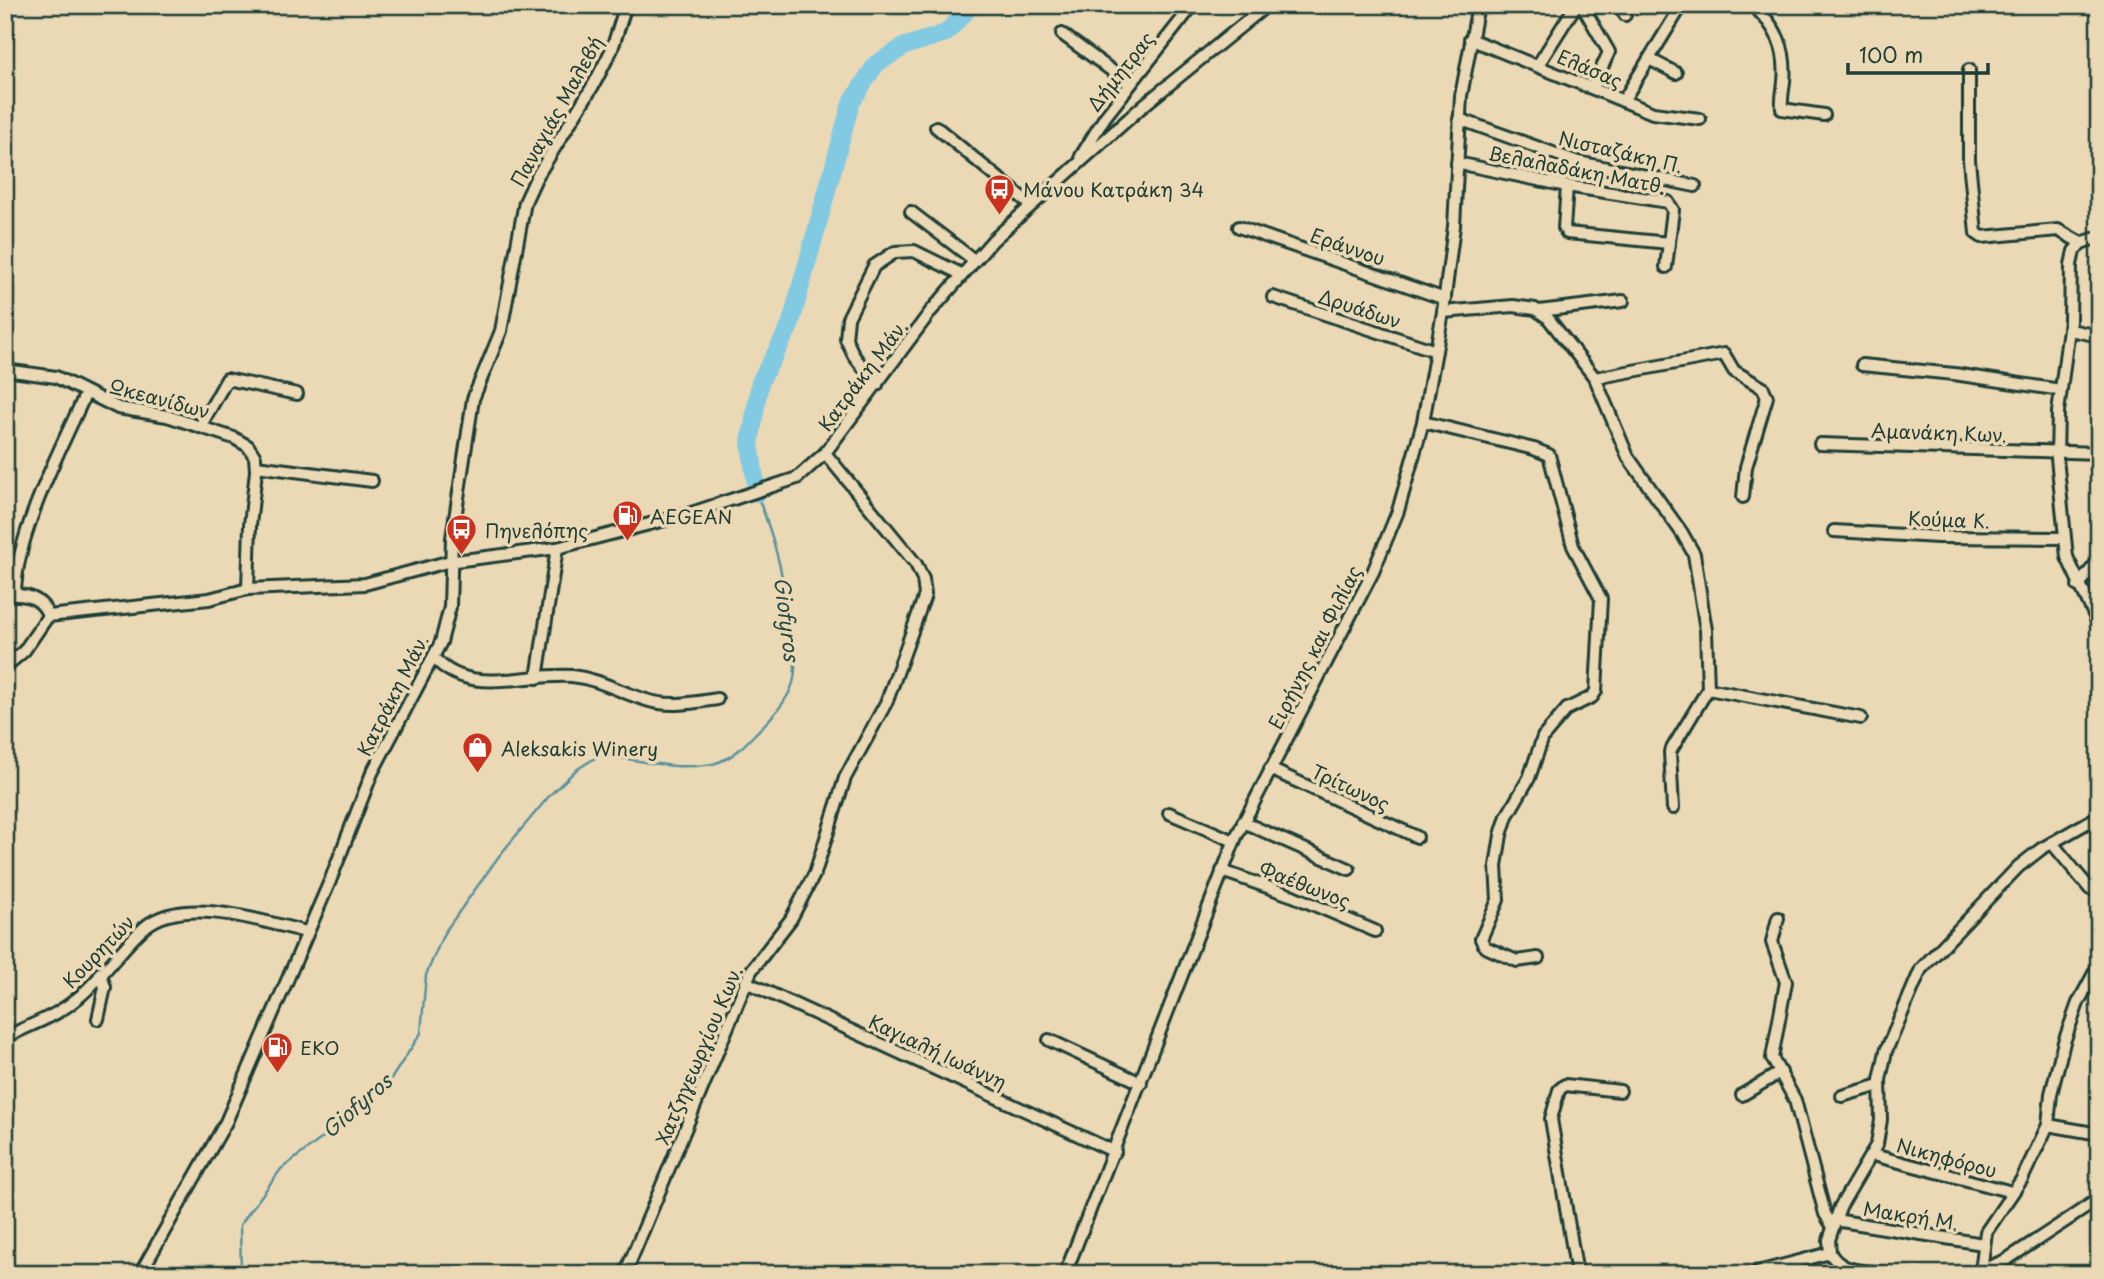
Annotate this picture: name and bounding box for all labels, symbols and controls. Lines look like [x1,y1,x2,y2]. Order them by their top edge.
street label: Δήμητρας [1080,25,1160,117]
street label: Παναγιάς Μαλεβή [503,31,609,191]
scale bar [1848,32,1988,76]
text: 100 m [1859,38,1923,70]
street label: Ελάσας [1553,42,1627,94]
street label: Νισταζάκη Π. [1556,123,1686,179]
street label: Βελαλαδάκη Ματθ. [1486,138,1668,200]
bus stop icon: Μάνου Κατράκη 34 [983,172,1017,216]
place label: Μάνου Κατράκη 34 [1023,175,1204,203]
street label: Εράννου [1307,220,1389,272]
street label: Δρυάδων [1315,281,1405,335]
street label: Κατράκη Μάν. [811,313,913,437]
street label: Ωκεανίδων [107,371,213,425]
street label: Αμανάκη Κων. [1870,416,2008,448]
fuel station icon: AEGEAN [610,499,644,543]
place label: AEGEAN [650,502,732,530]
street label: Κούμα Κ. [1907,504,1991,534]
bus stop icon: Πηνελόπης [445,513,479,557]
place label: Πηνελόπης [485,516,588,544]
street label: Ειρήνης και Φιλίας [1261,560,1368,734]
water label: Giofyros [767,575,809,665]
street label: Κατράκη Μάν. [349,629,435,761]
shop icon: Aleksakis Winery [461,731,495,775]
place label: Aleksakis Winery [501,734,658,762]
street label: Τρίτωνος [1307,757,1395,817]
street label: Φαέθωνος [1255,854,1355,914]
street label: Κουρητών [56,908,140,994]
street label: Χατζηγεωργίου Κων. [648,961,748,1149]
street label: Καγιαλή Ιωάννη [864,1007,1012,1095]
fuel station icon: EKO [260,1030,294,1074]
place label: EKO [300,1033,340,1061]
water label: Giofyros [314,1064,400,1145]
street label: Νικηφόρου [1894,1130,2000,1184]
street label: Μακρή Μ. [1861,1194,1961,1236]

